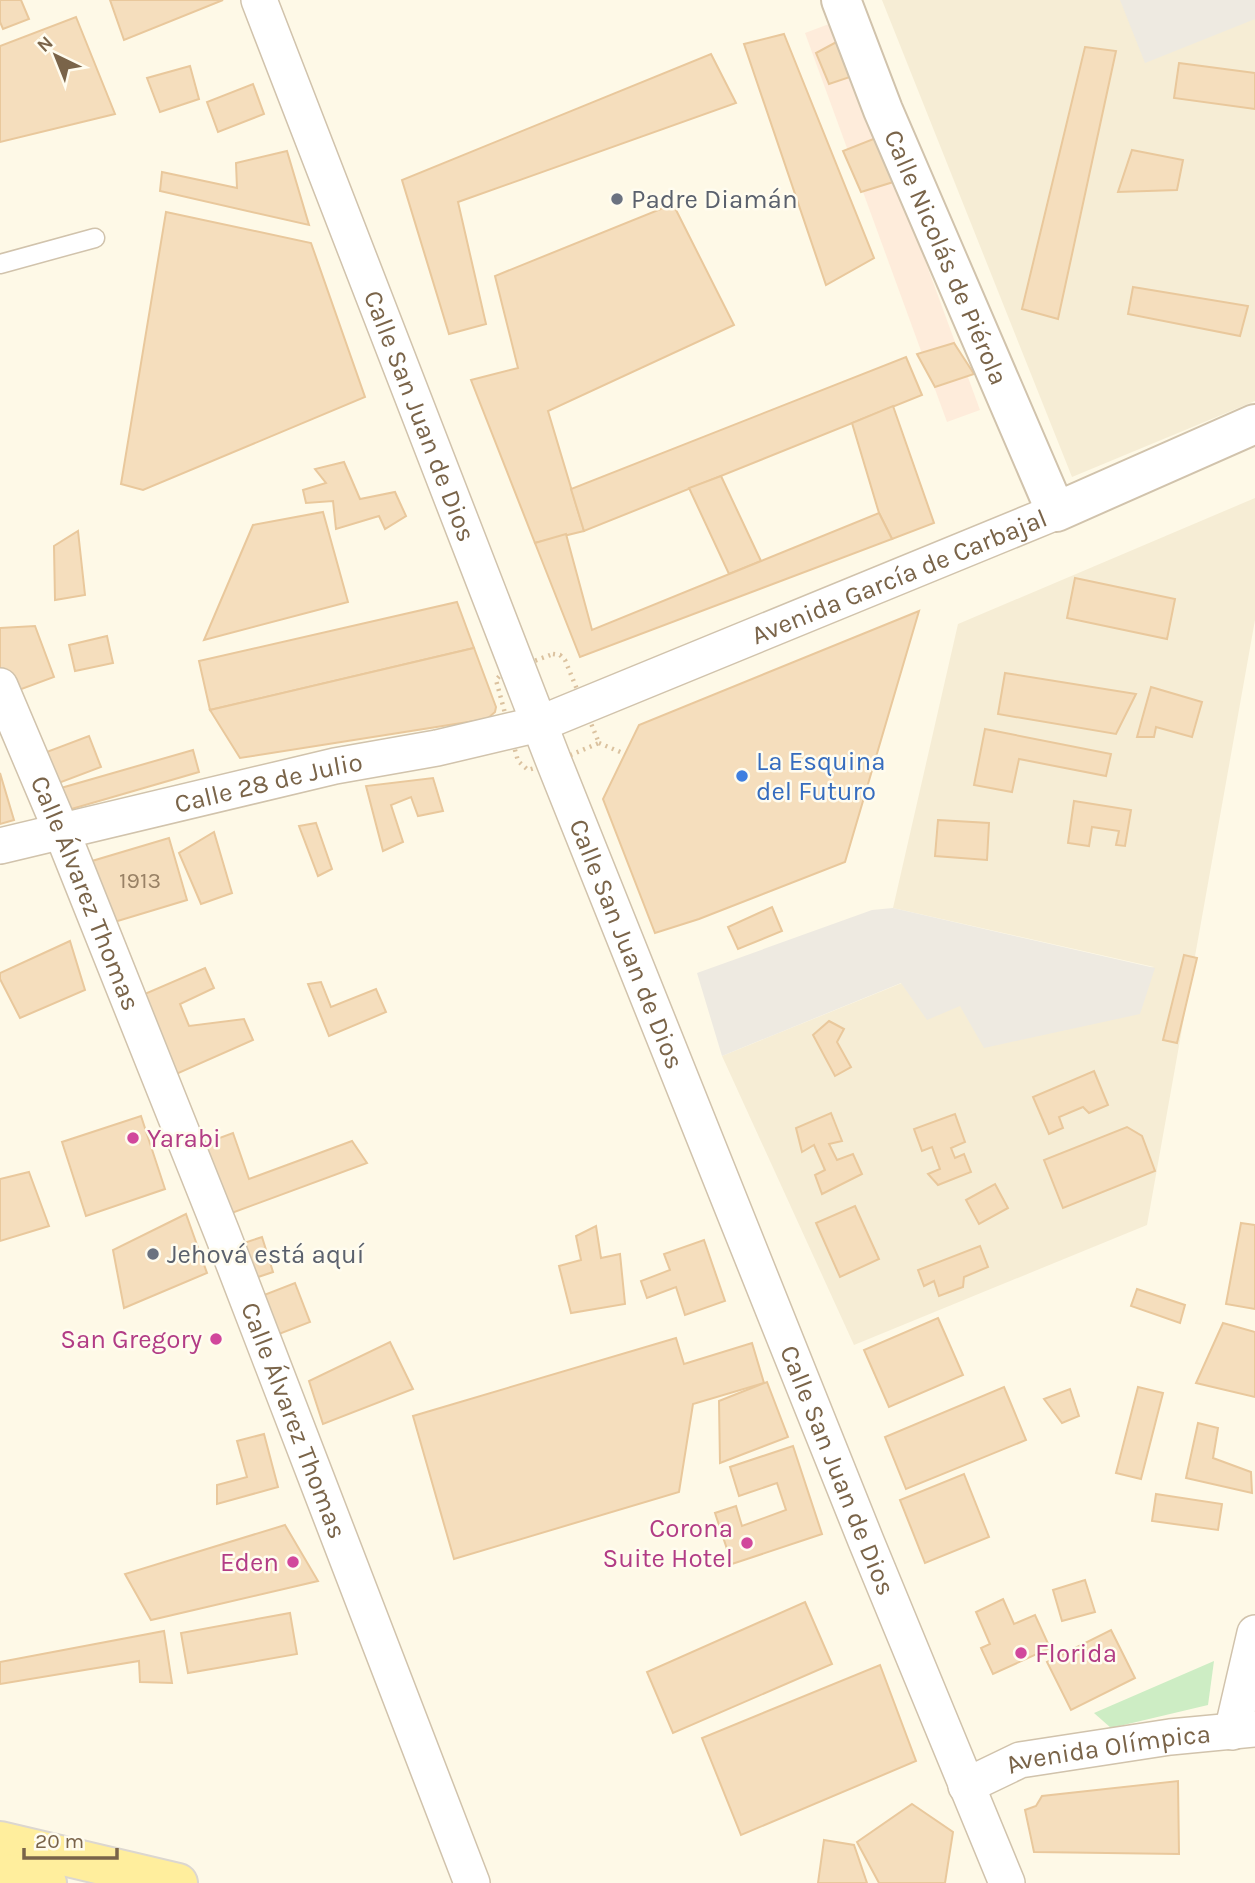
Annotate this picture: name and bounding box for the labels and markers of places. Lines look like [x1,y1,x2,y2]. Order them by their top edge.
place label: Padre Diamán [631,184,798,215]
marker: Padre Diamán [609,191,625,207]
place label: La Esquina del Futuro [756,746,886,807]
marker: La Esquina del Futuro [734,768,750,784]
place label: Yarabi [147,1123,221,1154]
marker: Yarabi [125,1130,141,1146]
place label: Jehová está aquí [167,1239,365,1270]
marker: Jehová está aquí [145,1246,161,1262]
place label: San Gregory [60,1324,202,1355]
marker: San Gregory [208,1331,224,1347]
place label: Corona Suite Hotel [602,1513,733,1574]
marker: Corona Suite Hotel [739,1535,755,1551]
place label: Eden [220,1547,279,1578]
marker: Eden [285,1554,301,1570]
place label: Florida [1035,1638,1117,1669]
marker: Florida [1013,1645,1029,1661]

